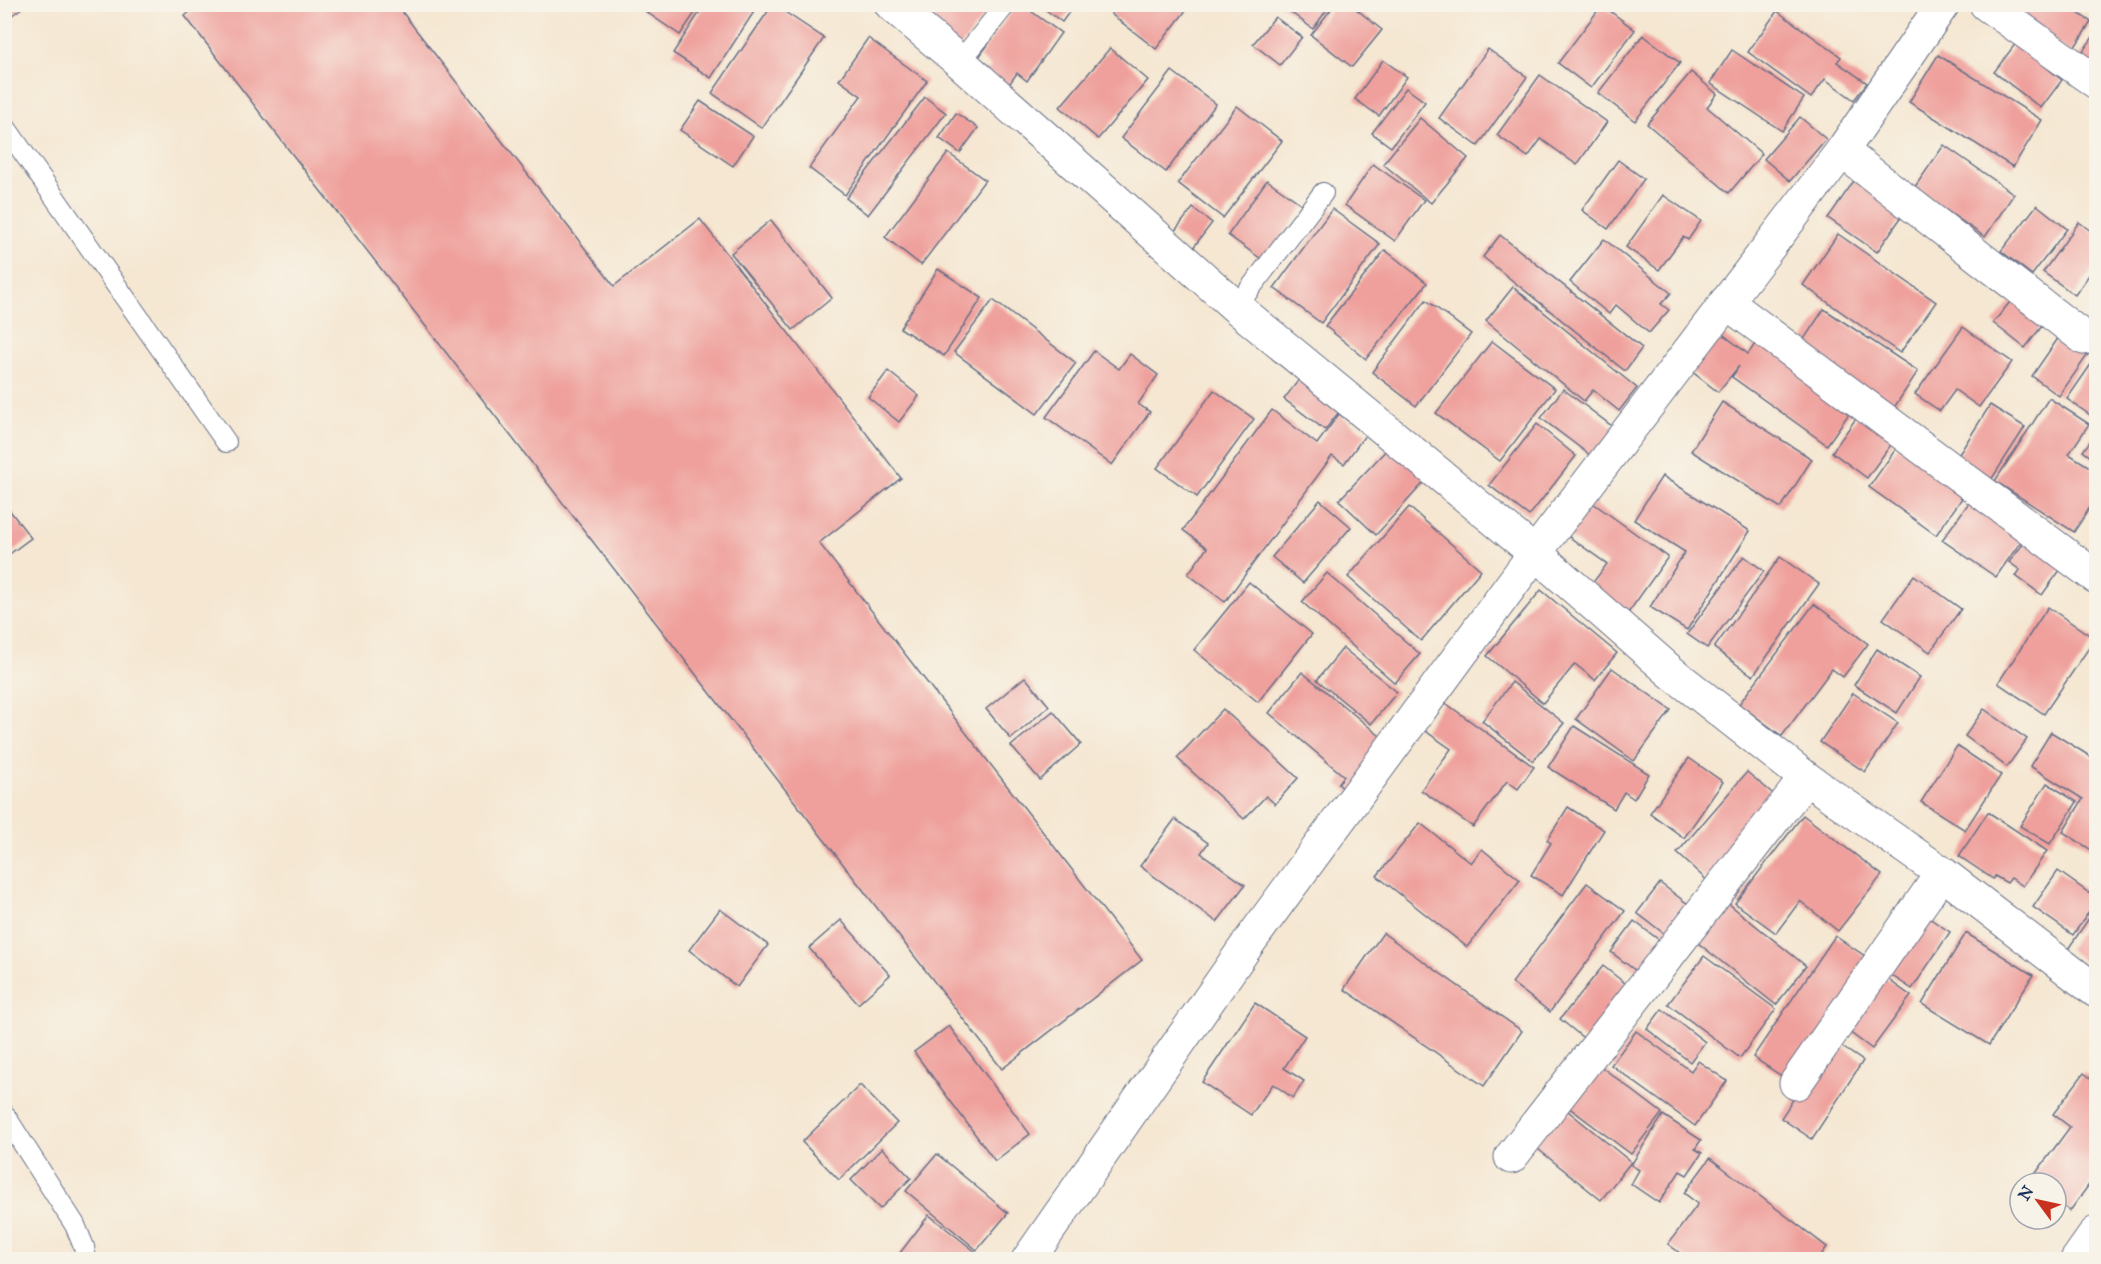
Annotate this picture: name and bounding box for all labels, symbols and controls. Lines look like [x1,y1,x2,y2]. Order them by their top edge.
north arrow [2008,1171,2068,1231]
text: N [2014,1182,2038,1204]

